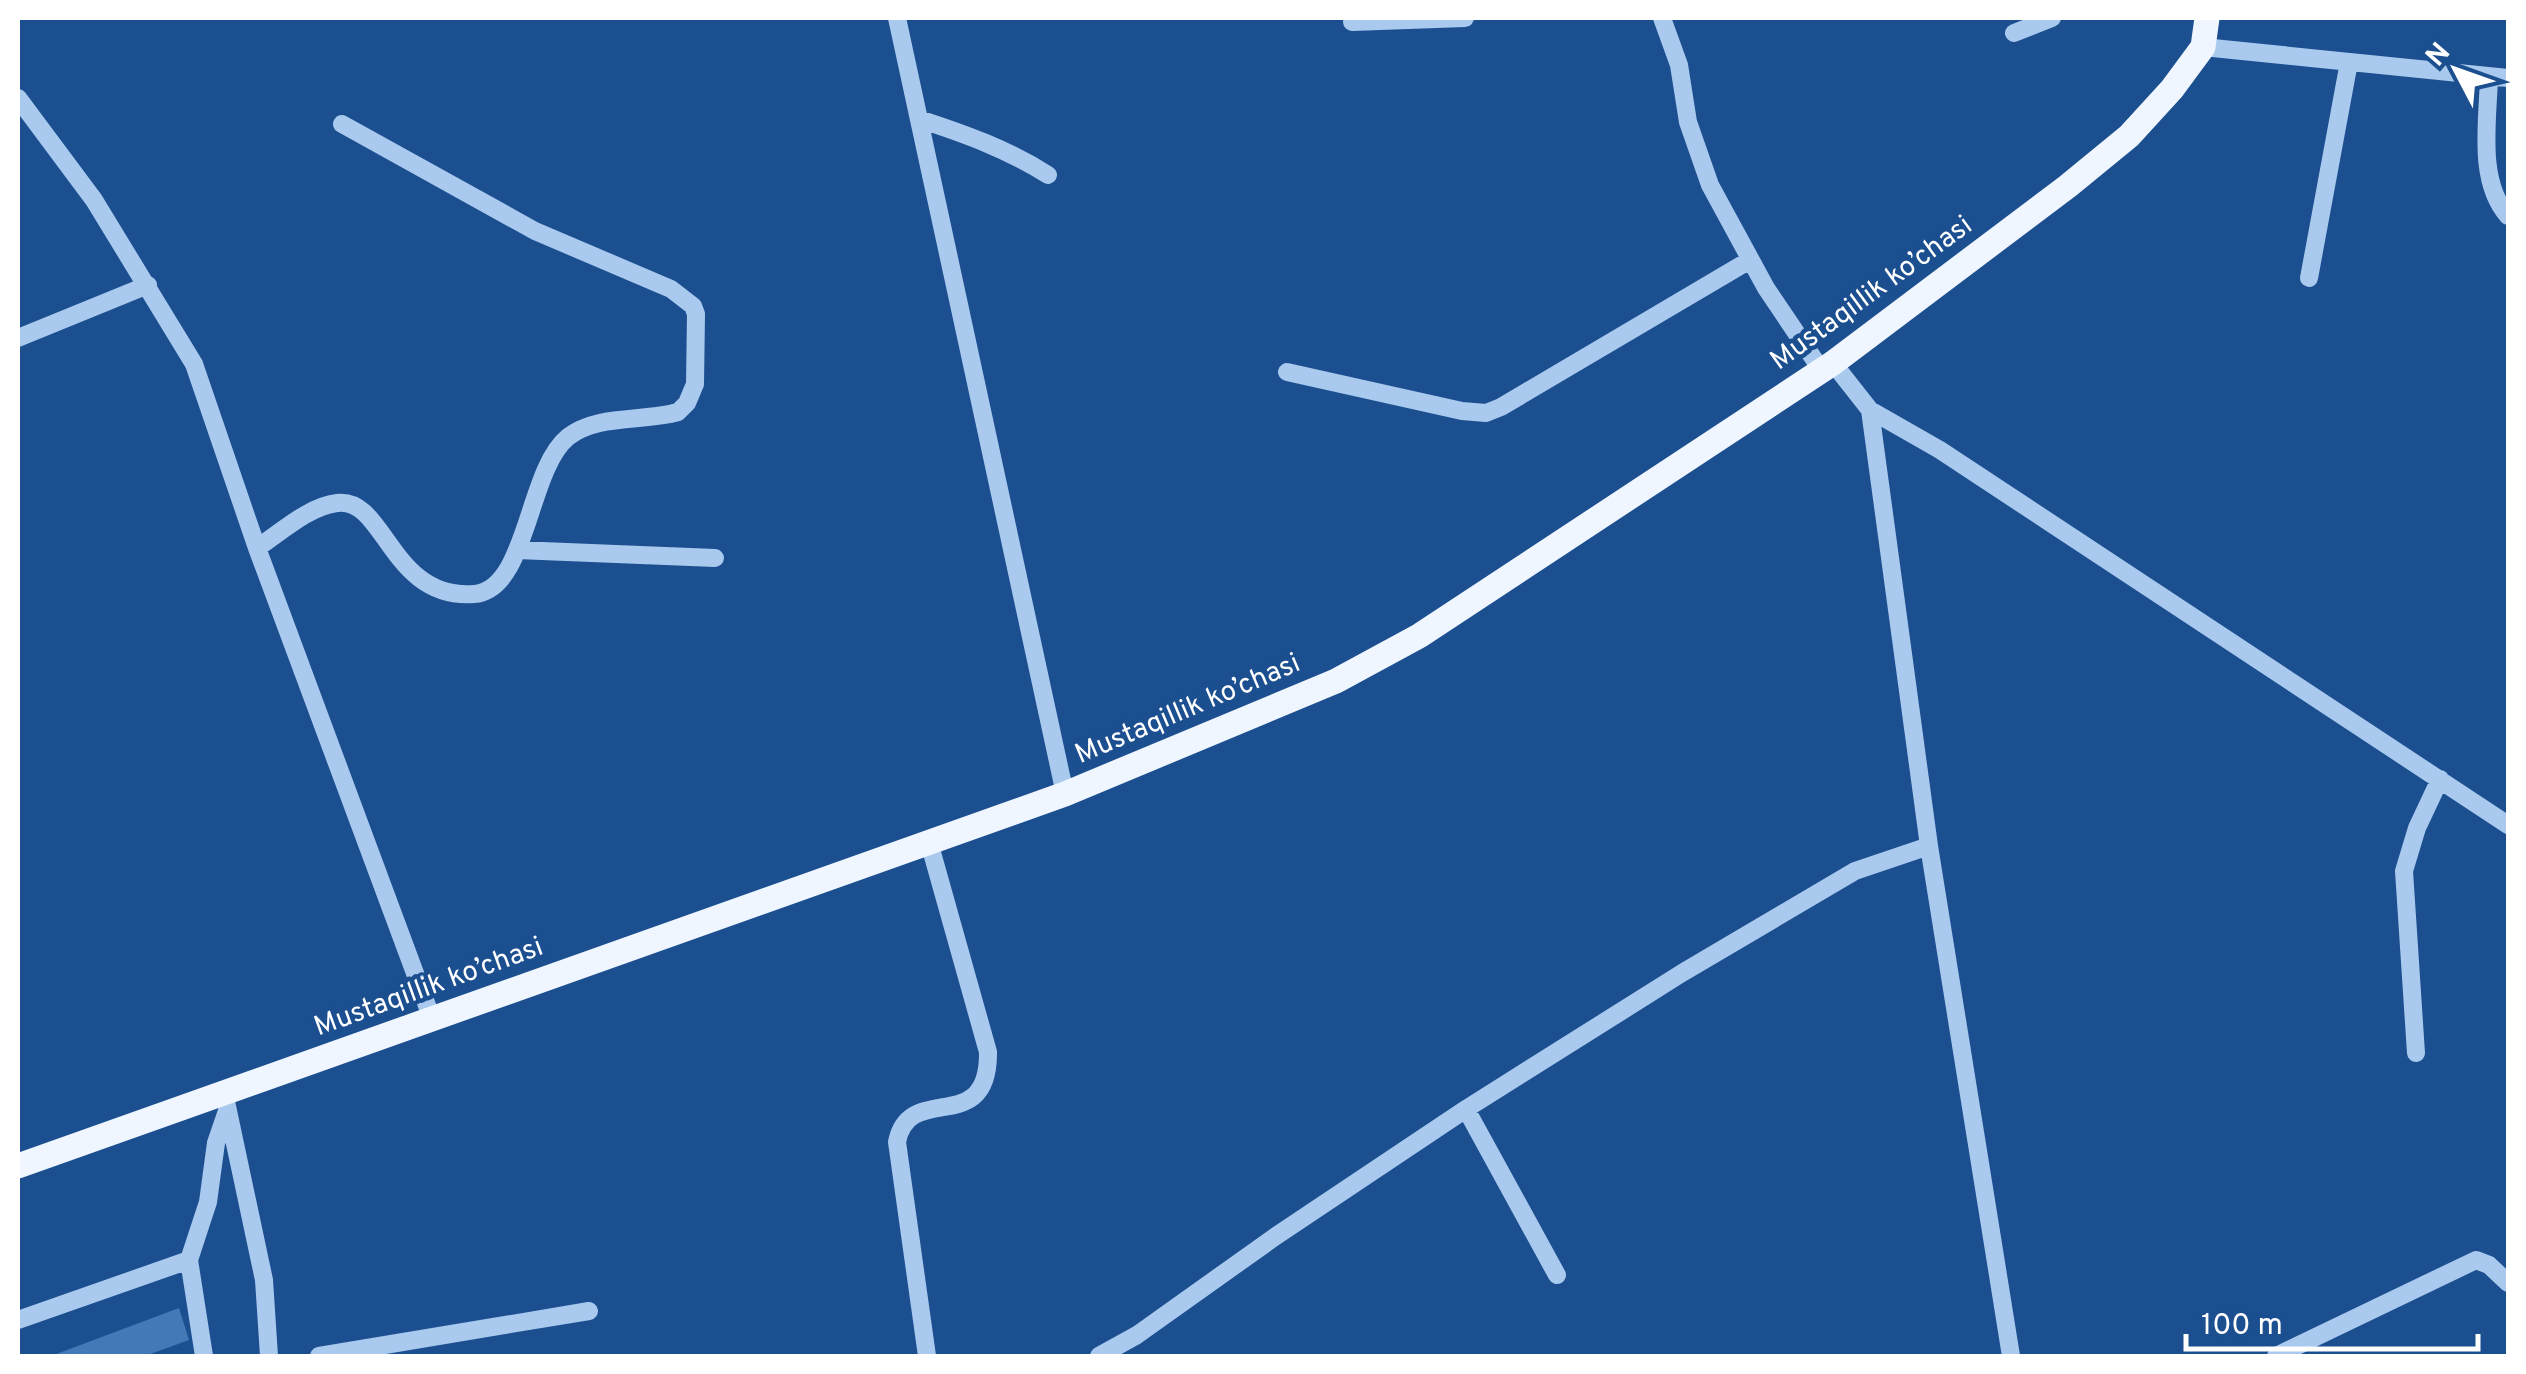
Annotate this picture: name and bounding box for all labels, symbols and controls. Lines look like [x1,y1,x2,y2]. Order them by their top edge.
north arrow [2406,20,2506,120]
text: N [2419,36,2460,75]
street label: Mustaqillik ko’chasi [1764,209,1980,379]
street label: Mustaqillik ko’chasi [1070,646,1306,774]
street label: Mustaqillik ko’chasi [309,930,549,1046]
scale bar [2186,1289,2478,1351]
text: 100 m [2201,1308,2283,1345]

